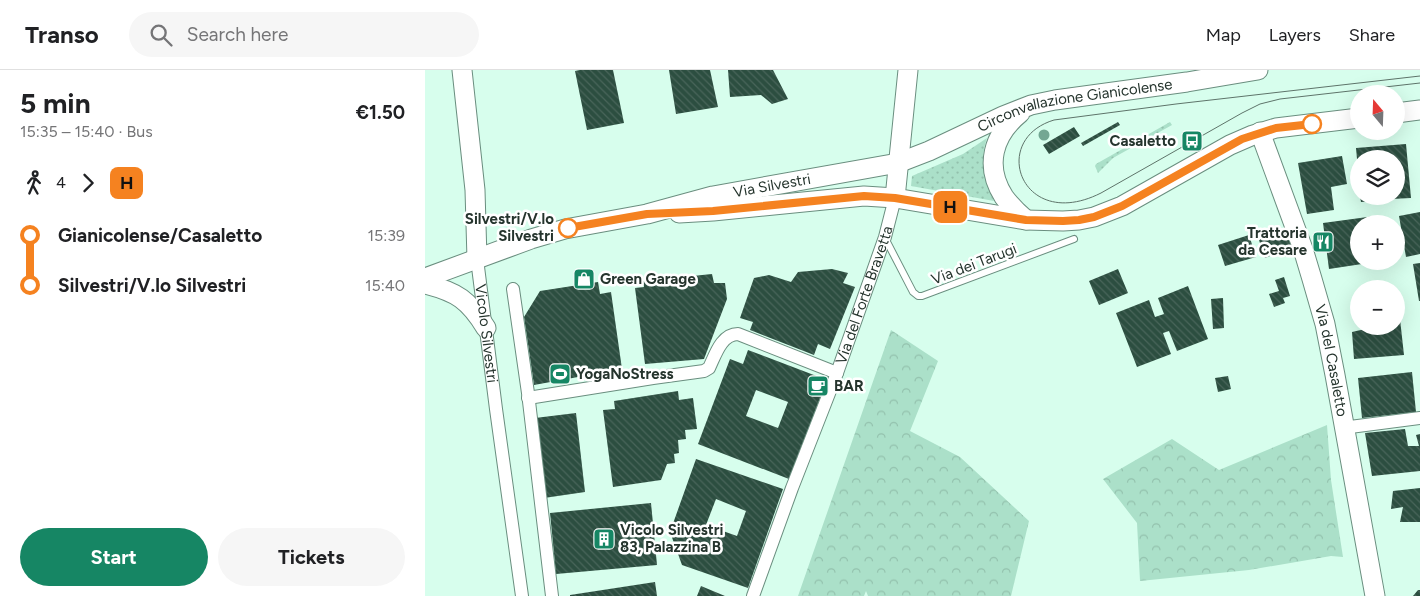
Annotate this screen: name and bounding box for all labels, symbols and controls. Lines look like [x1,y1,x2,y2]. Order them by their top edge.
search box [129,12,479,57]
text: Transo [25,20,99,49]
icon: search [147,21,175,49]
text: Search here [187,23,288,46]
text: Map [1206,24,1241,46]
text: Layers [1269,24,1321,46]
text: Share [1349,24,1395,46]
street label: Circonvallazione Gianicolense [974,75,1173,136]
north arrow [1350,85,1405,140]
map controls [1350,85,1405,335]
text: 5 min [20,86,91,120]
text: €1.50 [356,101,405,124]
unlabelled marker [1302,114,1322,134]
text: 15:35 – 15:40 · Bus [20,122,153,141]
bus stop icon: Casaletto [1180,129,1204,153]
place label: Casaletto [1110,132,1176,150]
button: layers [1350,150,1405,205]
icon: walk [20,169,48,197]
icon: forward [74,169,102,197]
street label: Via Silvestri [732,170,812,201]
text: H [120,172,133,194]
text: 4 [56,173,66,192]
line badge: H [934,191,966,223]
text: H [943,196,957,218]
place label: Silvestri/V.lo Silvestri [465,210,554,245]
button: + [1350,215,1405,270]
marker: Silvestri/V.lo Silvestri [558,218,578,238]
text: Gianicolense/Casaletto [58,224,262,247]
street label: Via del Forte Bravetta [832,224,896,367]
place label: Trattoria da Cesare [1238,224,1308,259]
text: 15:39 [367,226,405,245]
restaurant icon: Trattoria da Cesare [1311,230,1335,254]
street label: Via dei Tarugi [929,239,1019,289]
shop icon: Green Garage [572,267,596,291]
place label: Green Garage [600,270,696,288]
text: Silvestri/V.lo Silvestri [58,274,246,297]
text: 15:40 [365,276,405,295]
button: − [1350,280,1405,335]
street label: Vicolo Silvestri [471,283,502,384]
street label: Via del Casaletto [1311,302,1351,418]
sports icon: YogaNoStress [548,362,572,386]
place label: YogaNoStress [576,365,674,383]
cafe icon: BAR [806,374,830,398]
place label: BAR [834,377,864,395]
place label: Vicolo Silvestri 83, Palazzina B [620,521,723,556]
building icon: Vicolo Silvestri 83, Palazzina B [592,527,616,551]
button: Start [20,528,208,586]
button: Tickets [218,528,405,586]

